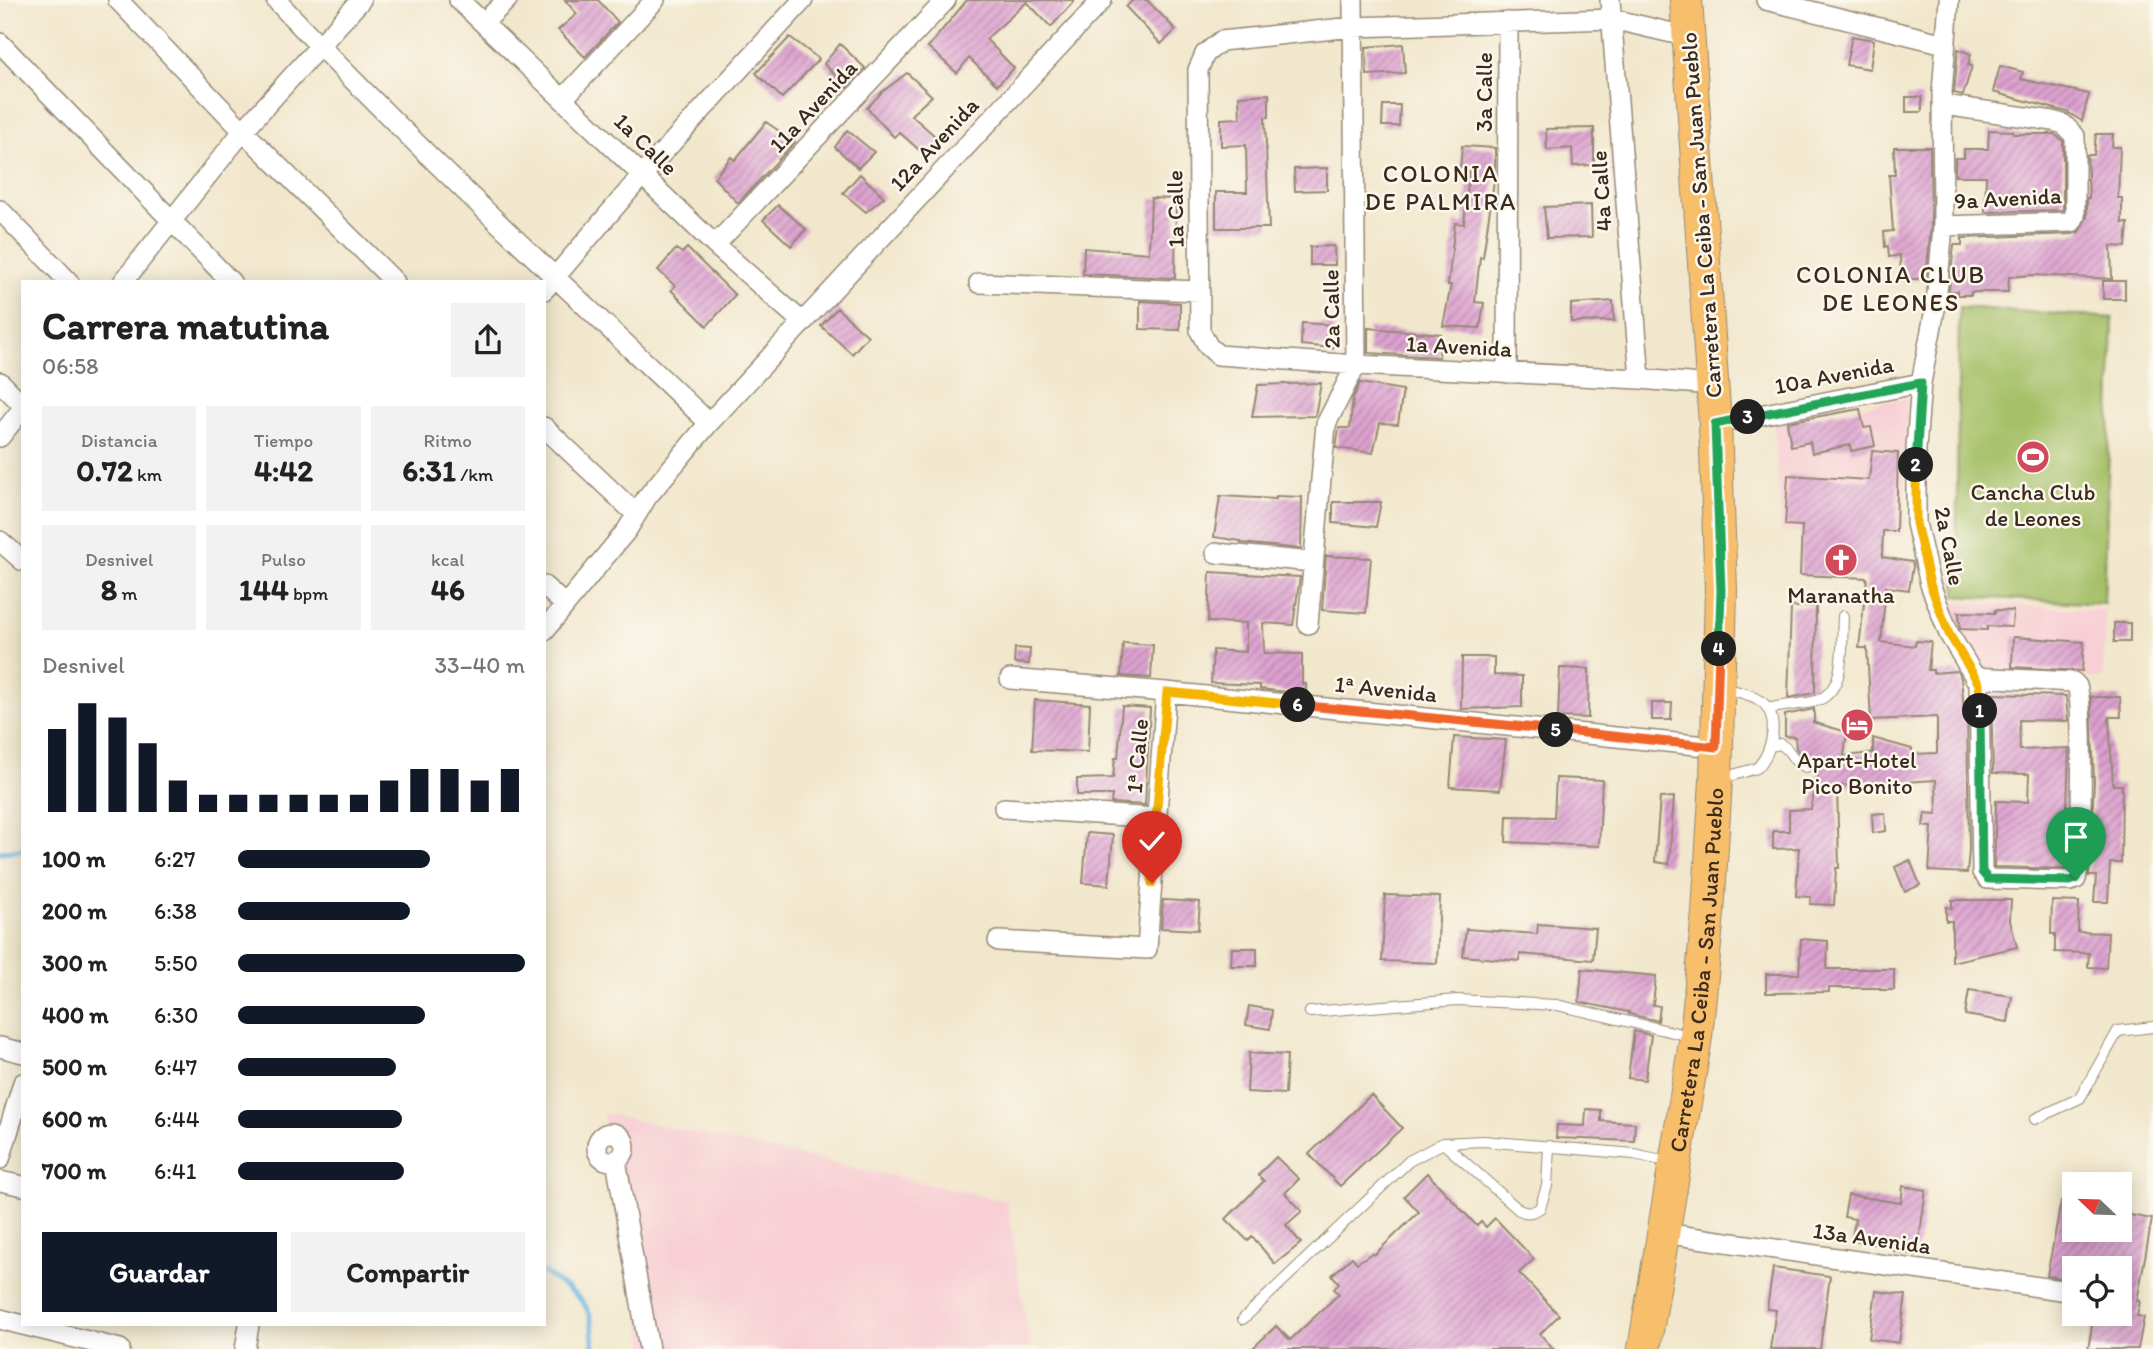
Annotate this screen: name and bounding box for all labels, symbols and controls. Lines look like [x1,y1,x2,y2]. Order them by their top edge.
street label: Carretera La Ceiba - San Juan Pueblo [1674,31,1728,399]
street label: 3a Calle [1470,52,1498,132]
street label: 11a Avenida [763,54,863,158]
street label: 12a Avenida [883,91,985,197]
street label: 1a Calle [608,107,684,181]
street label: 4a Calle [1584,150,1618,232]
district label: COLONIA DE PALMIRA [1365,159,1517,216]
street label: 1a Calle [1160,170,1190,248]
street label: 9a Avenida [1953,181,2063,215]
district label: COLONIA CLUB DE LEONES [1796,260,1986,317]
street label: 2a Calle [1316,269,1346,349]
text: Carrera matutina [42,303,329,349]
button: share [451,303,525,377]
street label: 1a Avenida [1405,329,1513,363]
street label: 10a Avenida [1772,350,1896,400]
text: 06:58 [42,352,99,380]
pin: 3 [1730,400,1766,434]
text: 3 [1742,405,1753,428]
text: Distancia [81,429,158,452]
text: Tiempo [254,429,313,452]
text: Ritmo [424,429,472,452]
sports icon: Cancha Club de Leones [2014,438,2052,476]
pin: 2 [1898,448,1934,482]
text: 0.72 [76,452,133,489]
text: 4:42 [254,452,313,489]
text: 6:31 [402,452,456,489]
text: 2 [1911,453,1921,476]
text: km [133,463,162,486]
text: /km [456,463,493,486]
place label: Cancha Club de Leones [1970,478,2096,532]
street label: 2a Calle [1929,504,1971,588]
church icon: Maranatha [1822,541,1860,579]
text: Desnivel [85,548,153,571]
text: Pulso [261,548,306,571]
text: kcal [431,548,465,571]
text: 8 [101,571,117,608]
text: 144 [239,571,289,608]
text: 46 [431,571,465,608]
place label: Maranatha [1787,581,1895,609]
text: m [117,582,138,605]
text: bpm [289,582,328,605]
pin: 4 [1702,632,1736,666]
text: 4 [1713,637,1724,660]
text: Desnivel [42,651,125,679]
text: 33–40 m [435,651,525,679]
street label: 1ª Avenida [1333,670,1439,708]
pin: 6 [1280,688,1316,722]
text: 6 [1292,693,1303,716]
pin: 1 [1962,694,1997,728]
text: 1 [1975,699,1984,722]
hotel icon: Apart-Hotel Pico Bonito [1838,706,1876,744]
pin: 5 [1538,712,1574,748]
street label: 1ª Calle [1120,717,1154,795]
text: 5 [1551,718,1560,741]
place label: Apart-Hotel Pico Bonito [1797,746,1917,800]
street label: Carretera La Ceiba - San Juan Pueblo [1663,787,1730,1155]
pin [2046,807,2106,879]
pin [1122,811,1182,883]
icon: arrive [2057,818,2095,856]
icon: check [1133,822,1171,860]
text: 100 m [42,845,106,873]
text: 6:27 [154,845,195,873]
text: 200 m [42,897,107,925]
text: 6:38 [154,897,197,925]
text: 300 m [42,949,107,977]
text: 5:50 [154,949,198,977]
text: 400 m [42,1001,109,1029]
text: 6:30 [154,1001,199,1029]
text: 500 m [42,1053,107,1081]
text: 6:47 [154,1053,197,1081]
text: 600 m [42,1105,107,1133]
text: 6:44 [154,1105,199,1133]
text: 700 m [42,1157,106,1185]
text: 6:41 [154,1157,196,1185]
north arrow [2062,1172,2132,1242]
map controls [2062,1172,2132,1326]
street label: 13a Avenida [1811,1216,1933,1260]
button: Guardar [42,1232,277,1312]
button: Compartir [291,1232,525,1312]
button: locate [2062,1256,2132,1326]

